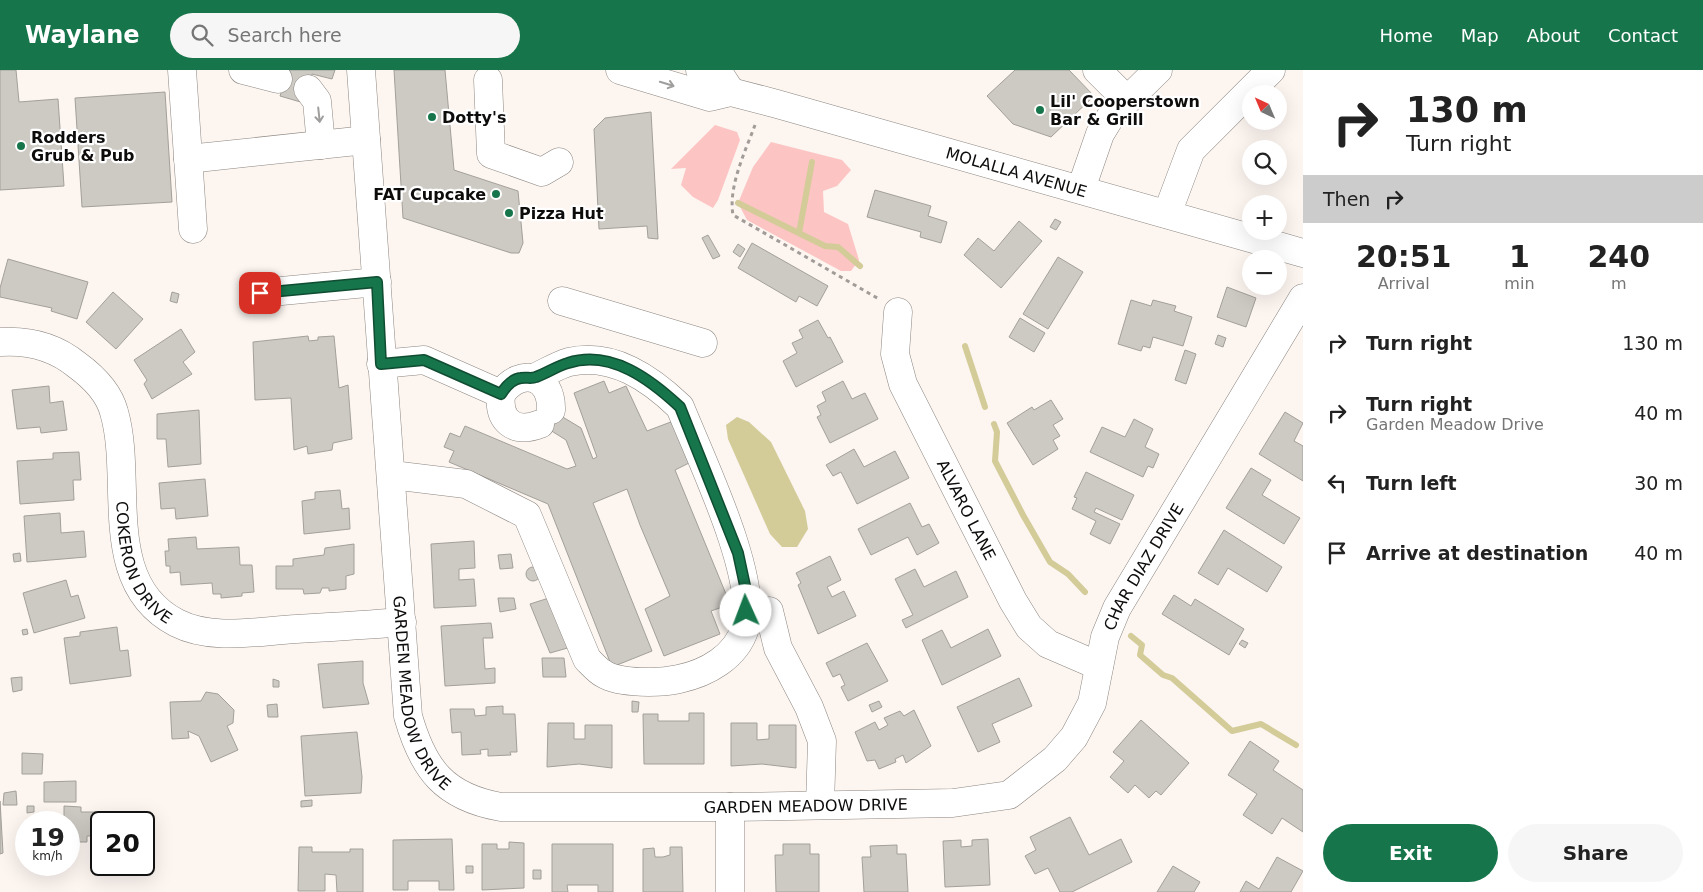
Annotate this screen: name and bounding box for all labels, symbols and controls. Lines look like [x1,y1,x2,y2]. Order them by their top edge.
search box [170,13,520,58]
text: Waylane [25,21,140,49]
icon: search [188,21,216,49]
text: Search here [228,24,342,46]
text: Home [1380,25,1433,46]
text: Map [1461,25,1499,46]
text: About [1527,25,1580,46]
text: Contact [1608,25,1678,46]
one-way arrow [659,79,675,89]
north arrow [1242,85,1288,130]
map controls [1242,85,1287,295]
icon: right [1323,90,1388,155]
text: 130 m [1406,90,1528,130]
place label: Lil' Cooperstown Bar & Grill [1050,92,1200,129]
marker: Lil' Cooperstown Bar & Grill [1034,104,1046,116]
one-way arrow [314,107,324,123]
place label: Dotty's [442,108,506,127]
marker: Dotty's [426,111,438,123]
place label: Rodders Grub & Pub [31,128,135,165]
text: Turn right [1406,131,1511,156]
marker: Rodders Grub & Pub [15,140,27,152]
button: search [1242,140,1287,185]
street label: MOLALLA AVENUE [944,143,1089,201]
place label: FAT Cupcake [373,185,486,204]
icon: right [1380,185,1408,213]
marker: FAT Cupcake [490,188,502,200]
text: Then [1323,188,1370,210]
button: + [1242,195,1287,240]
place label: Pizza Hut [519,204,604,223]
marker: Pizza Hut [503,207,515,219]
text: 20:51 [1356,239,1451,274]
text: 1 [1509,239,1530,274]
text: 240 [1587,239,1650,274]
button: − [1242,250,1287,295]
pin [239,272,281,314]
text: Arrival [1378,274,1430,293]
text: min [1504,274,1535,293]
text: m [1611,274,1627,293]
icon: arrive [246,279,274,307]
icon: right [1323,329,1351,357]
text: Turn right [1366,332,1472,354]
text: 130 m [1622,332,1683,354]
text: Turn right [1366,393,1472,415]
icon: right [1323,399,1351,427]
text: 40 m [1634,402,1683,424]
text: Garden Meadow Drive [1366,415,1544,434]
street label: ALVARO LANE [933,456,1000,563]
icon: left [1323,469,1351,497]
text: Turn left [1366,472,1457,494]
text: 30 m [1634,472,1683,494]
street label: CHAR DIAZ DRIVE [1100,500,1188,633]
street label: COKERON DRIVE [112,501,176,628]
icon: arrive [1323,539,1351,567]
text: Arrive at destination [1366,542,1588,564]
text: 40 m [1634,542,1683,564]
position arrow [719,584,771,636]
street label: GARDEN MEADOW DRIVE [389,595,455,794]
street label: GARDEN MEADOW DRIVE [704,795,908,817]
speed limit sign: 20 [90,811,155,876]
text: 19 [30,823,65,852]
button: Exit [1323,824,1498,882]
button: Share [1508,824,1683,882]
text: km/h [32,849,63,863]

